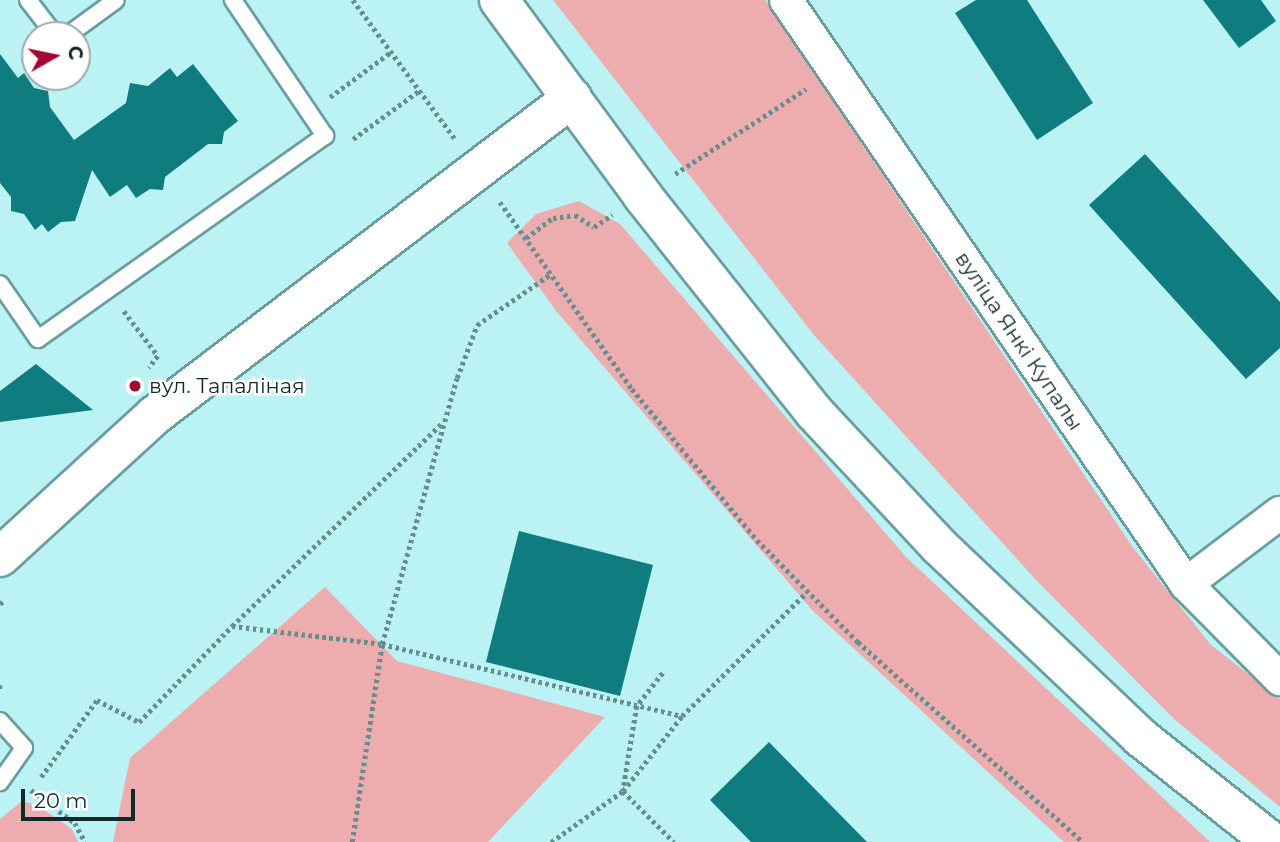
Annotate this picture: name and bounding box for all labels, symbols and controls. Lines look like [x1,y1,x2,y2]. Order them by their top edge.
north arrow [21,21,91,91]
text: С [63,44,88,62]
street label: вуліца Янкі Купалы [950,247,1088,435]
place label: вул. Тапаліная [149,373,305,399]
marker: вул. Тапаліная [127,378,143,394]
scale bar [24,776,138,820]
text: 20 m [34,788,88,813]

